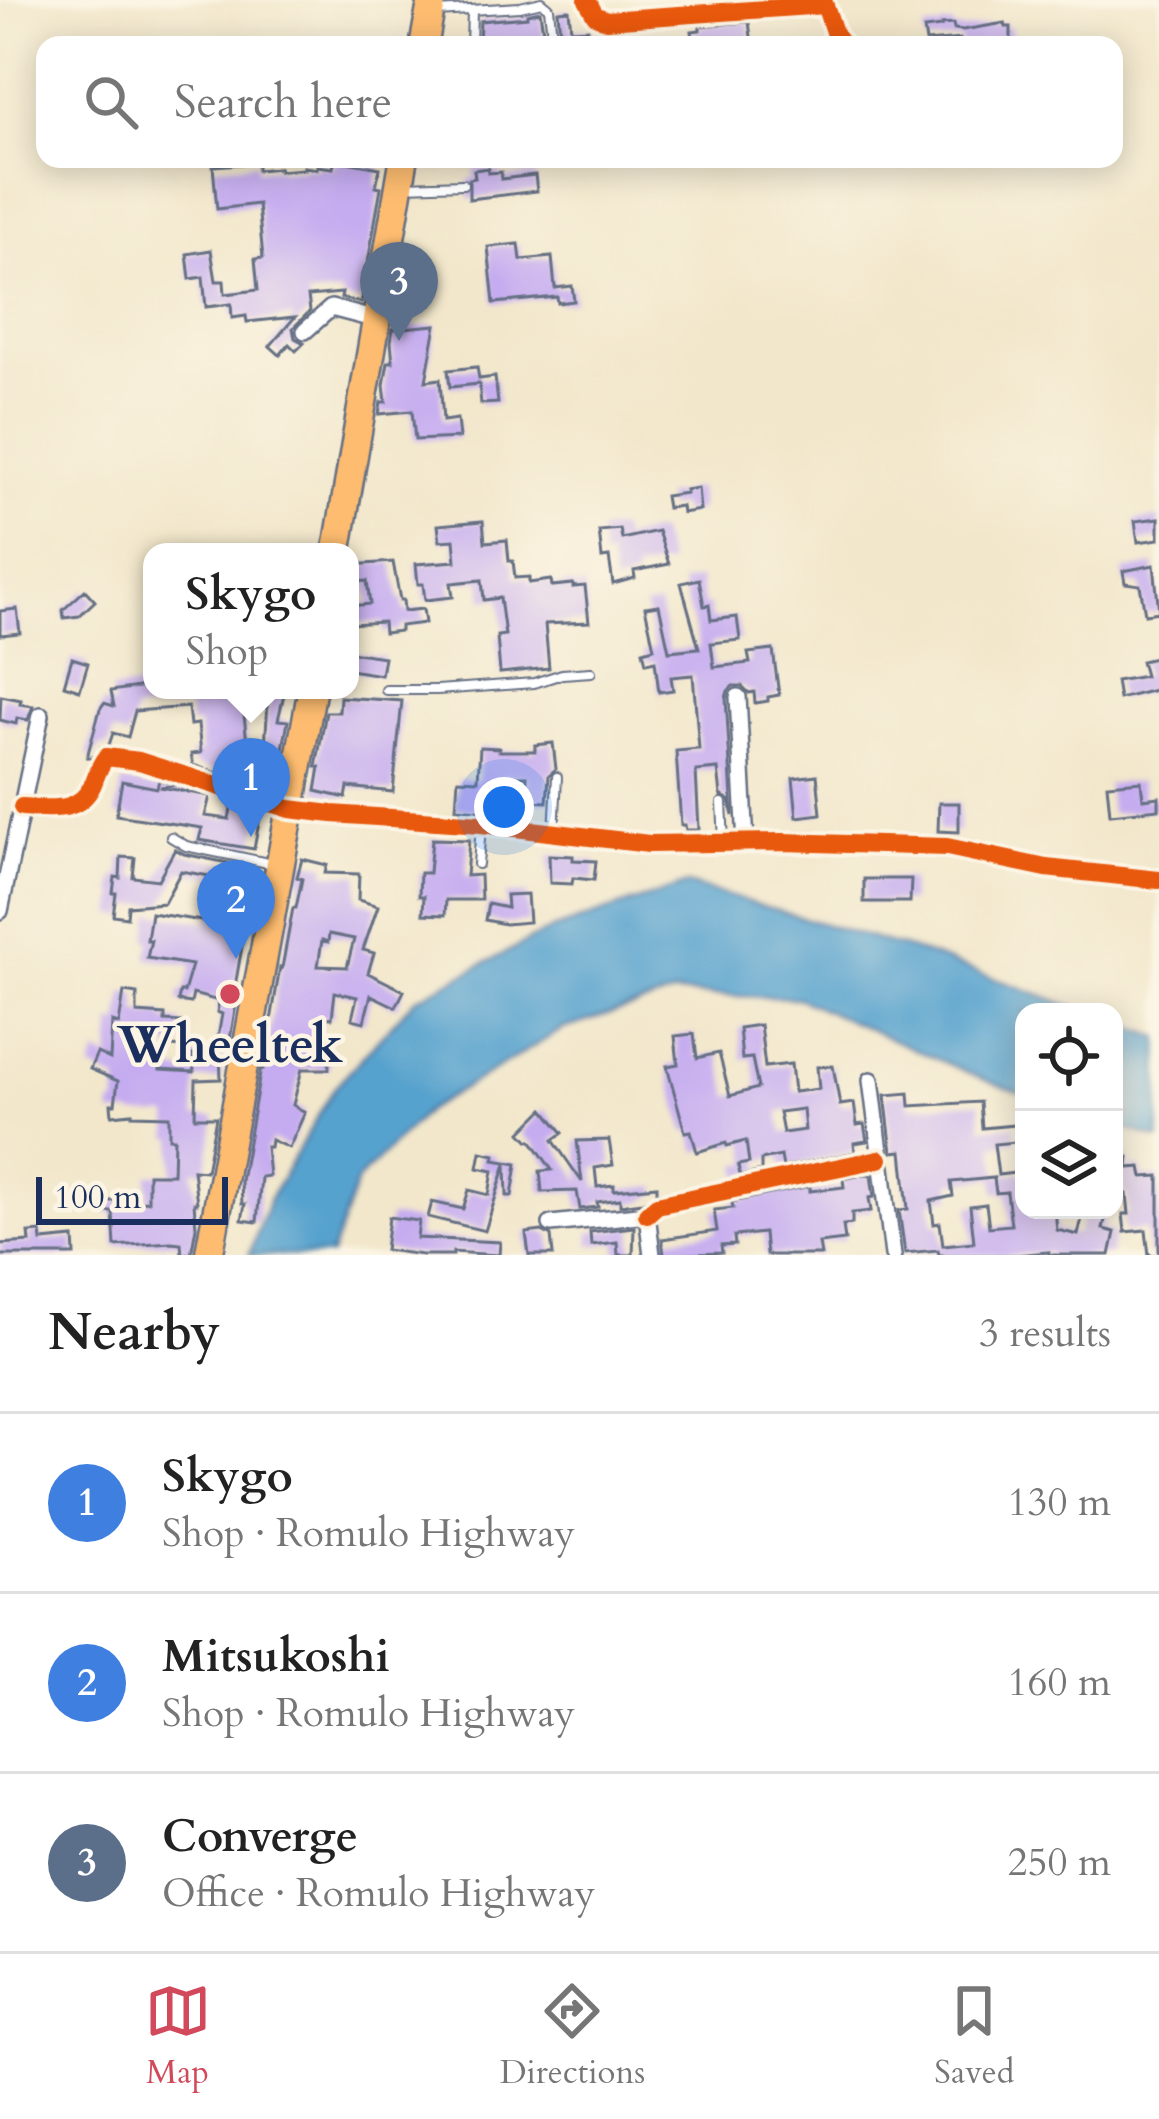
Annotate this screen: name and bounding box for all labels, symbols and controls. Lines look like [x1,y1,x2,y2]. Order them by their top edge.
search box [36,36,1123,168]
icon: search [78,69,144,135]
text: Search here [174,72,392,133]
pin: 3 [360,242,438,341]
popup [143,543,359,699]
text: Skygo [186,564,316,625]
text: Shop [186,625,268,678]
pin: 1 [212,738,290,837]
your location [474,777,534,837]
pin: 2 [197,860,275,959]
marker: Wheeltek [217,981,243,1007]
map controls [1015,1003,1123,1219]
button: locate [1015,1003,1123,1111]
place label: Wheeltek [116,1011,343,1081]
button: layers [1015,1111,1123,1219]
scale bar [36,1171,228,1224]
text: 100 m [54,1175,141,1220]
text: Nearby [48,1298,220,1368]
text: 3 results [979,1307,1111,1360]
text: Skygo [162,1446,293,1507]
text: 1 [77,1476,97,1529]
text: 130 m [1008,1476,1111,1529]
text: Shop · Romulo Highway [162,1507,575,1560]
text: Mitsukoshi [162,1626,390,1687]
text: 2 [77,1656,97,1709]
text: 160 m [1008,1656,1111,1709]
text: Shop · Romulo Highway [162,1687,575,1740]
text: Converge [162,1806,358,1867]
text: 3 [77,1836,97,1889]
text: 250 m [1008,1836,1111,1889]
text: Office · Romulo Highway [162,1867,595,1920]
tab: Map [145,1978,211,2095]
tab: Directions [500,1978,645,2095]
tab: Saved [934,1978,1014,2095]

